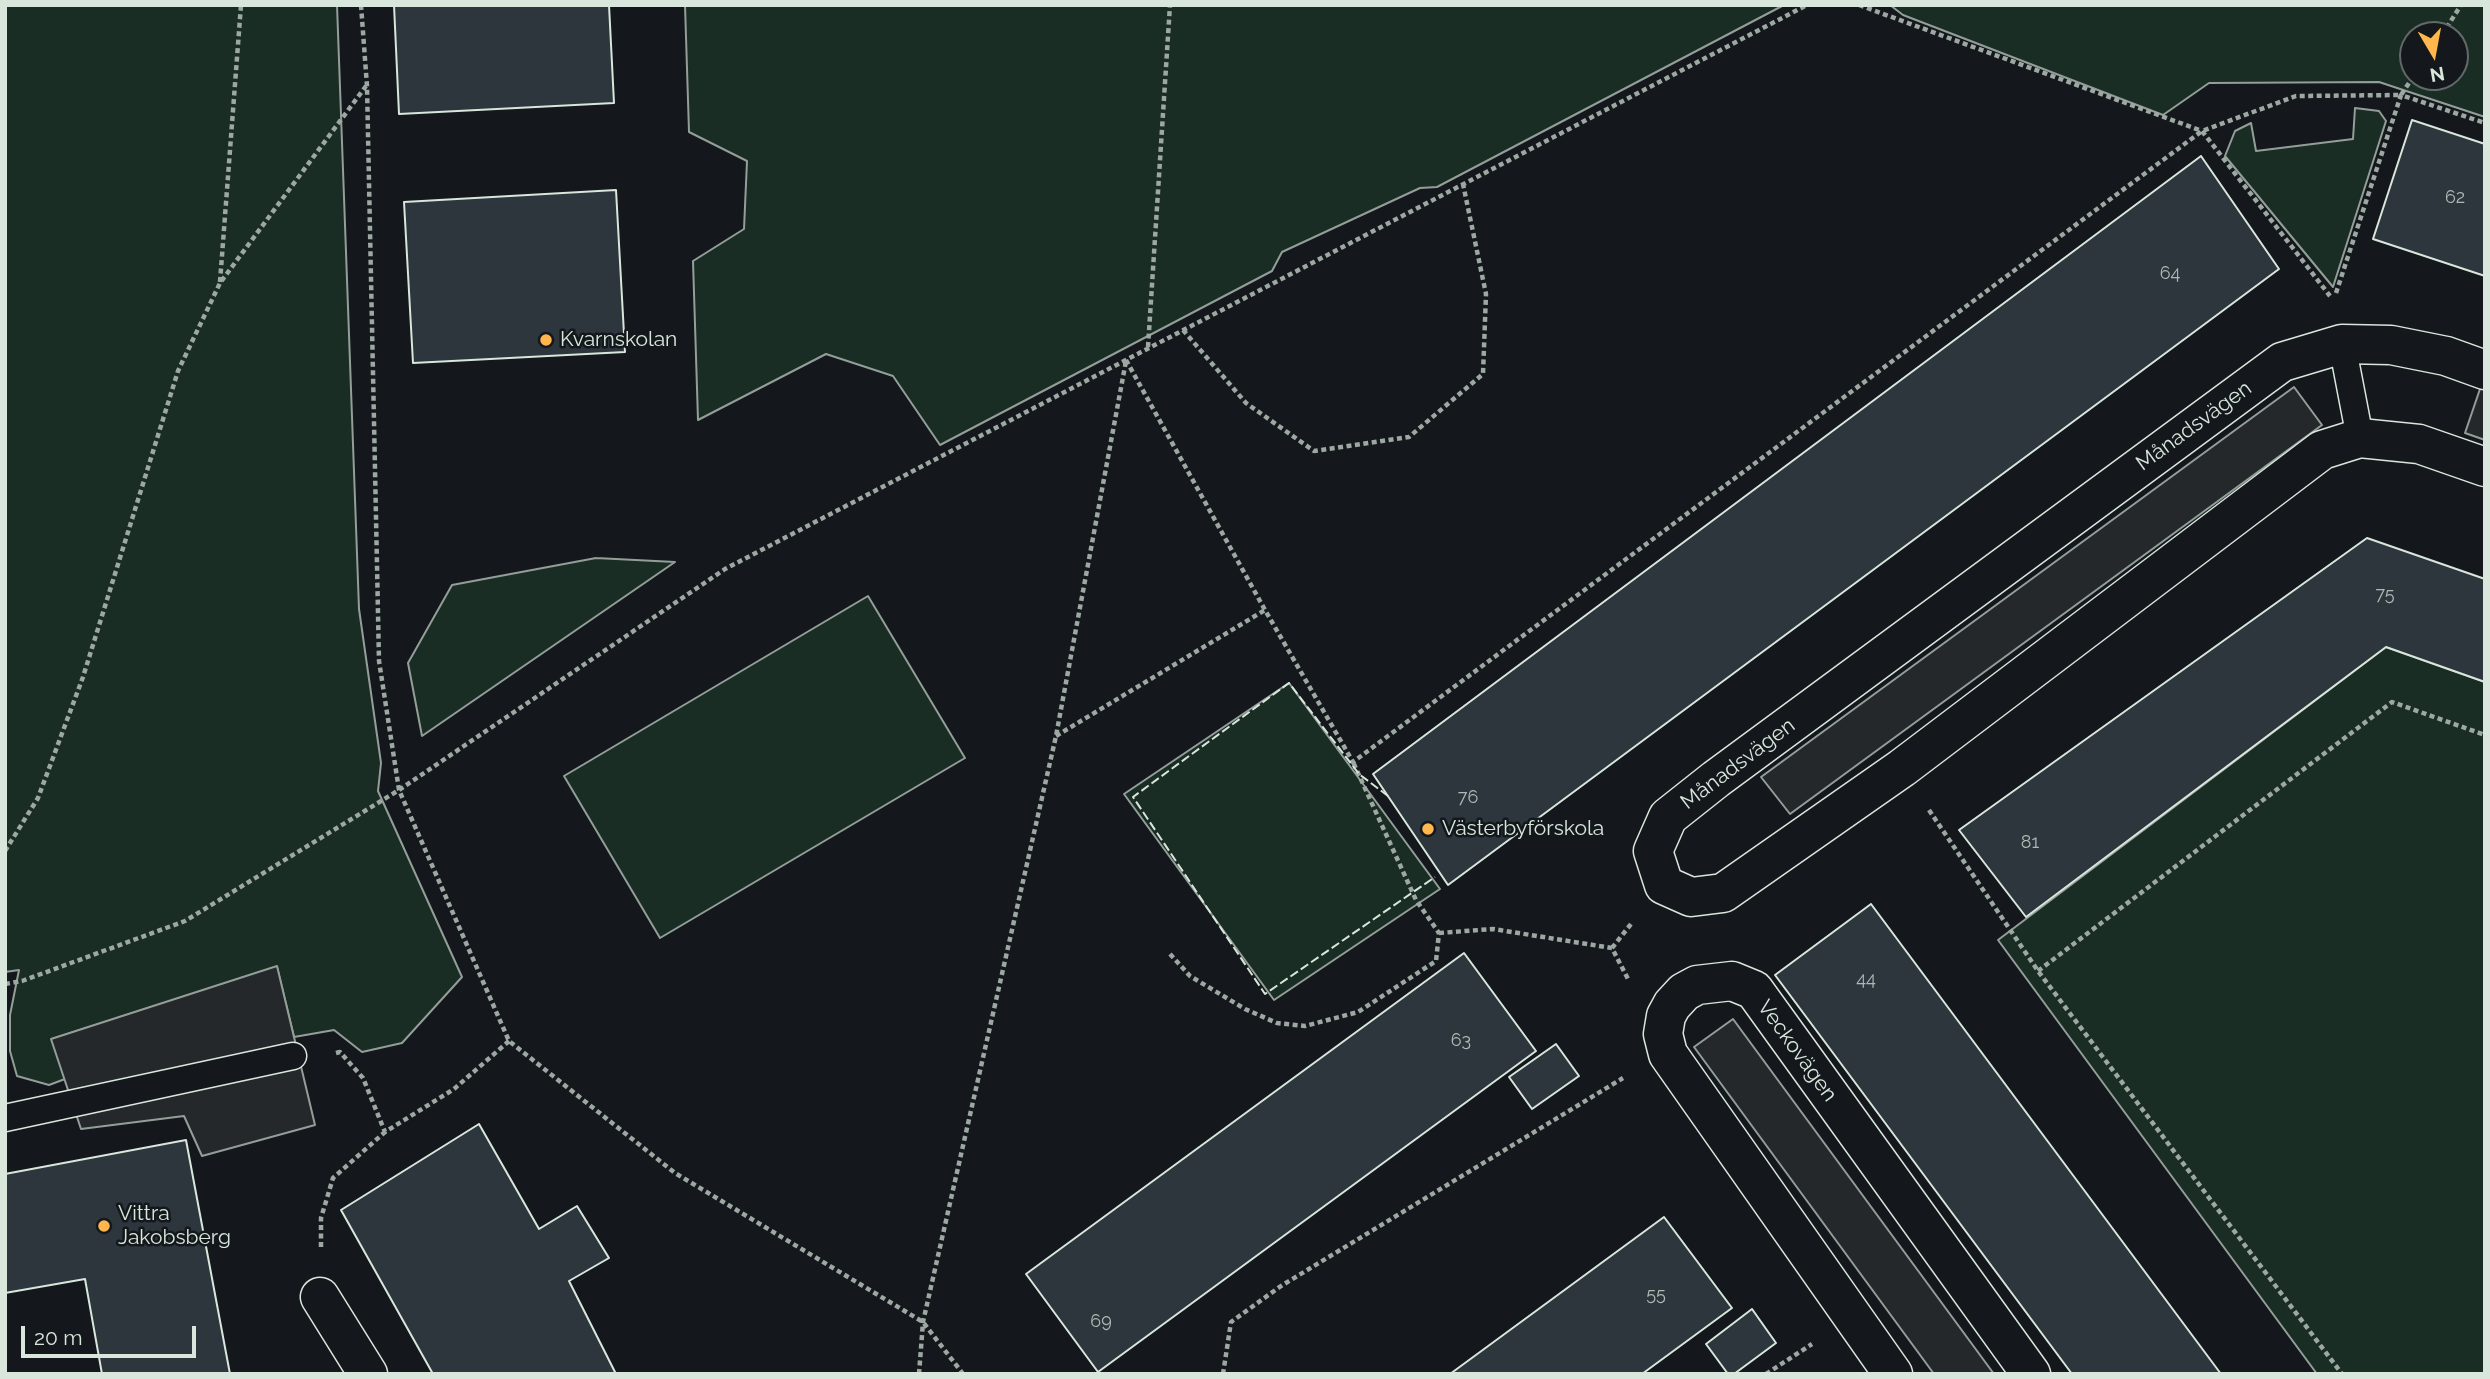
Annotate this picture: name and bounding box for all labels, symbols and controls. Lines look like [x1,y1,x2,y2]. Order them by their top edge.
north arrow [2399,21,2469,91]
text: N [2428,63,2446,87]
house number: 62 [2445,187,2465,209]
house number: 64 [2160,263,2180,285]
place label: Kvarnskolan [560,327,677,353]
marker: Kvarnskolan [538,332,554,348]
street label: Månadsvägen [2131,376,2257,476]
house number: 75 [2375,584,2395,606]
street label: Månadsvägen [1676,713,1800,815]
house number: 76 [1458,787,1478,809]
place label: Västerbyförskola [1442,816,1604,842]
marker: Västerbyförskola [1420,821,1436,837]
house number: 81 [2021,832,2039,854]
house number: 44 [1856,969,1876,991]
street label: Veckovägen [1752,995,1842,1107]
house number: 63 [1451,1030,1471,1052]
place label: Vittra Jakobsberg [118,1201,231,1251]
marker: Vittra Jakobsberg [96,1218,112,1234]
house number: 55 [1646,1284,1666,1306]
house number: 69 [1090,1311,1112,1333]
scale bar [24,1312,200,1356]
text: 20 m [34,1325,82,1350]

